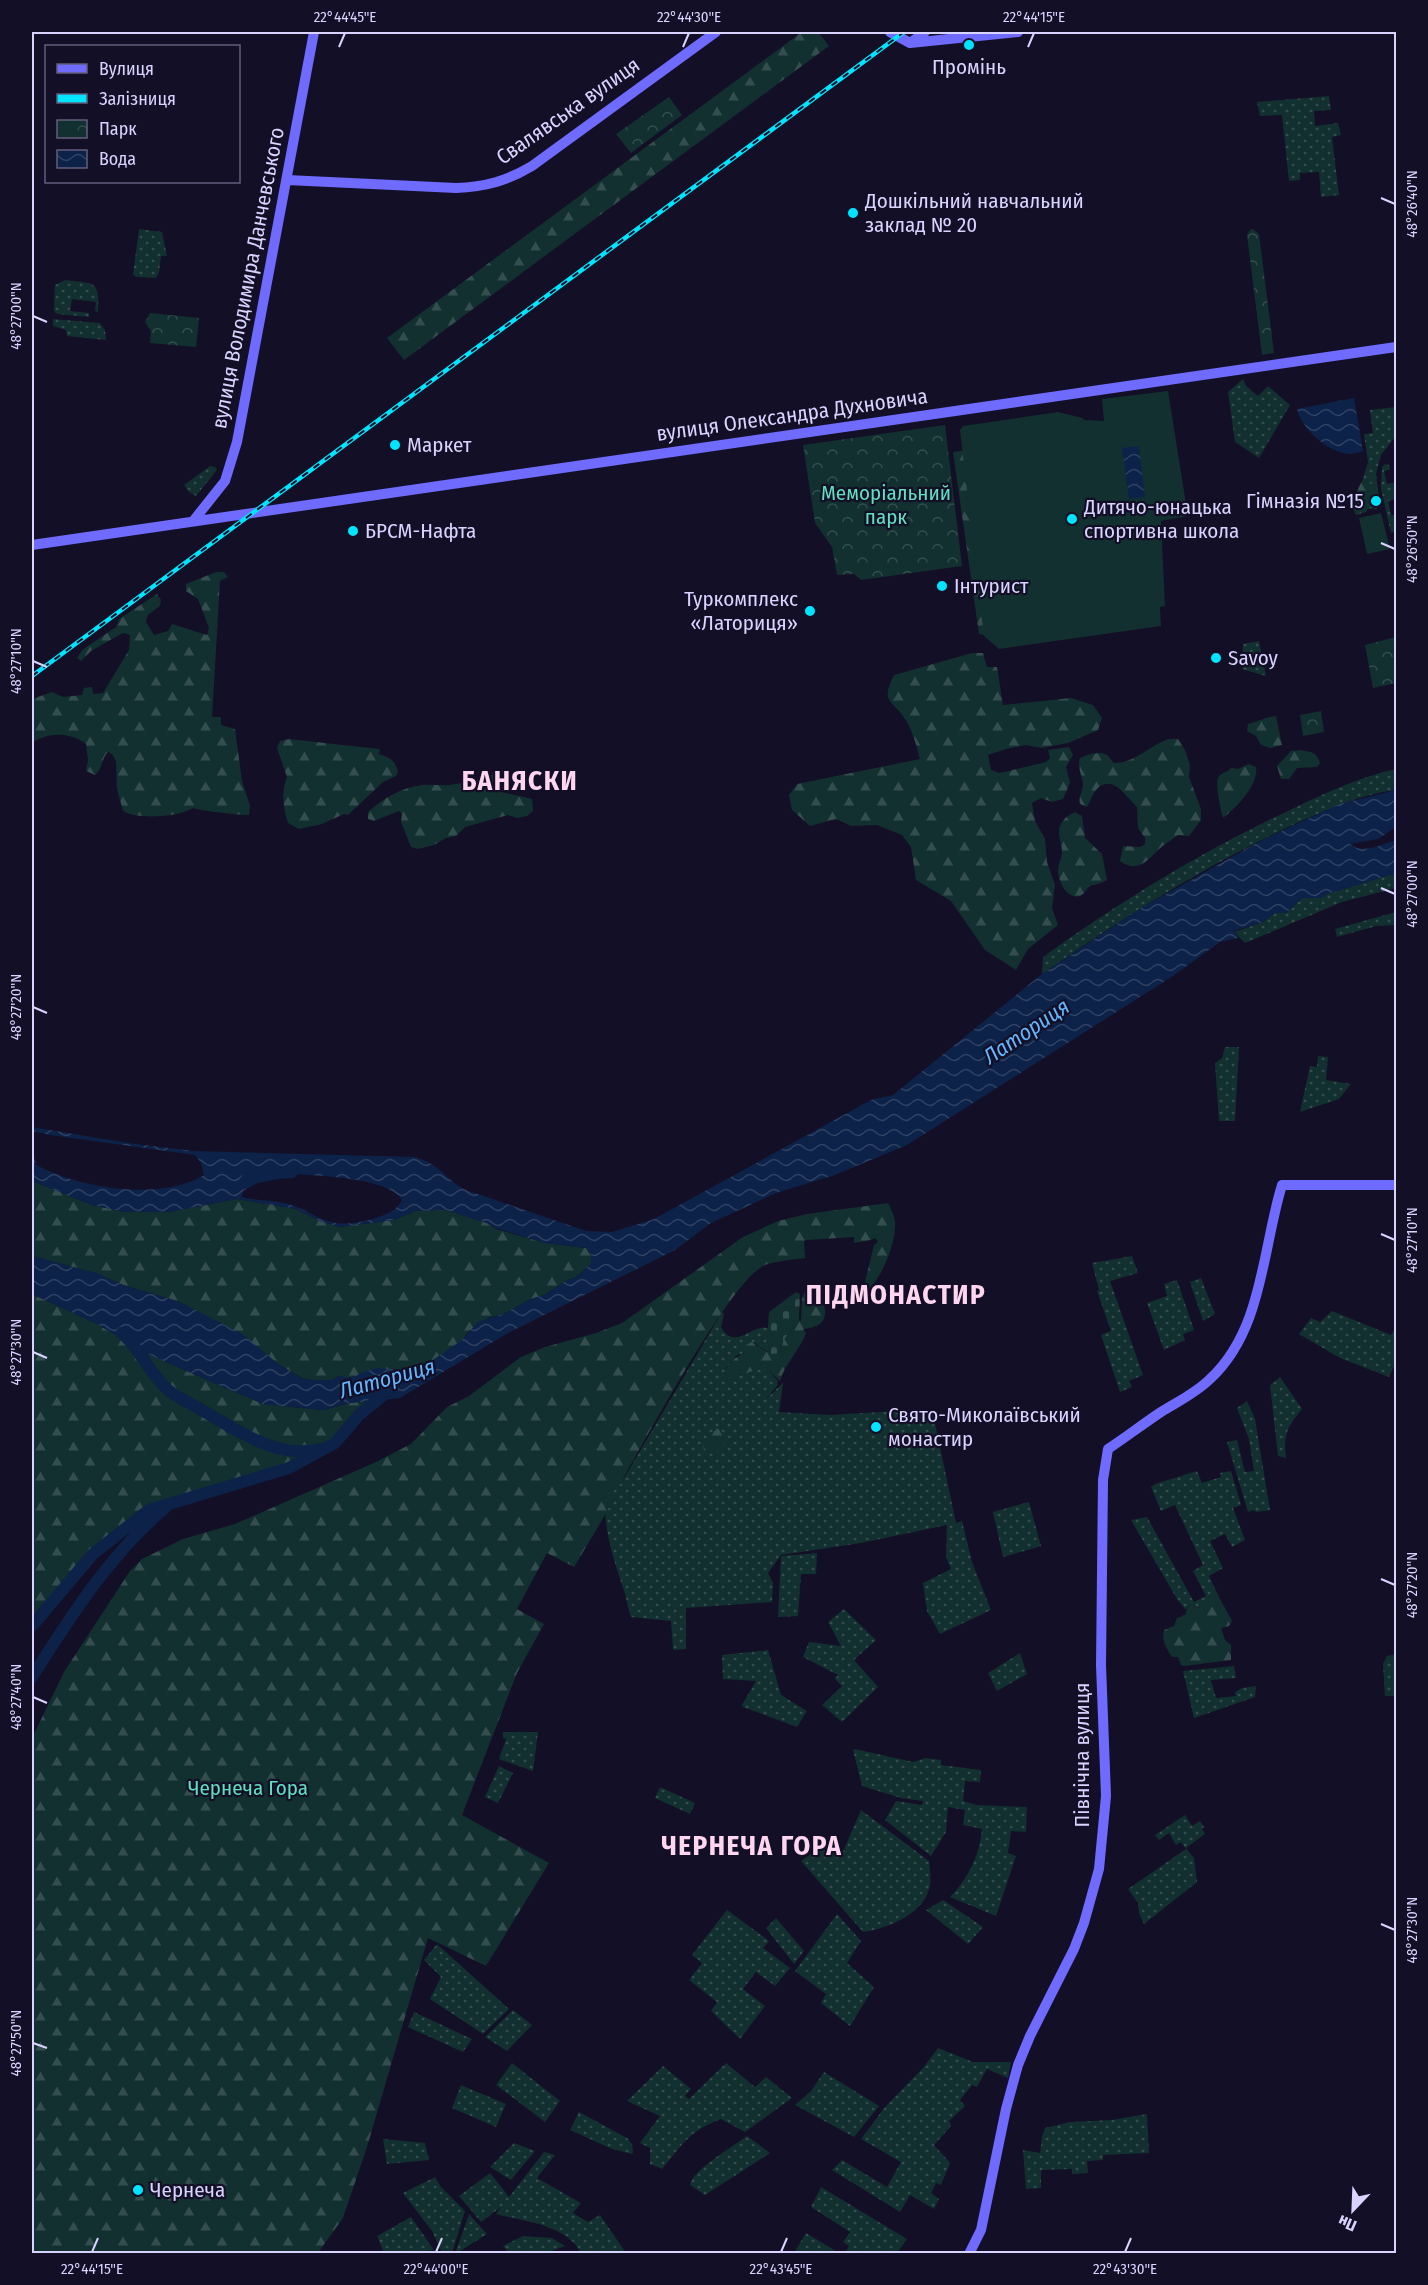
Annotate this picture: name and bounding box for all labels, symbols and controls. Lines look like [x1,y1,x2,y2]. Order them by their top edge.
text: 22°44'45"E [314,8,376,26]
text: 22°44'30"E [657,8,721,26]
text: 22°44'15"E [1003,8,1065,26]
marker: Промінь [962,38,976,52]
legend [45,45,240,183]
street label: Свалявська вулиця [491,52,645,170]
place label: Промінь [932,54,1006,80]
text: Вулиця [99,58,154,80]
text: Залізниця [99,88,176,110]
text: Парк [99,118,137,140]
street label: вулиця Володимира Данчевського [206,125,290,431]
text: Вода [99,148,136,170]
text: 48°26'40"N [1403,170,1421,238]
place label: Дошкільний навчальний заклад № 20 [864,188,1084,238]
marker: Дошкільний навчальний заклад № 20 [846,206,860,220]
text: 48°27'00"N [7,282,25,350]
street label: вулиця Олександра Духновича [655,383,929,447]
place label: Маркет [407,432,472,458]
marker: Маркет [388,438,402,452]
park label: Меморіальний парк [821,480,951,530]
place label: Гімназія №15 [1246,488,1364,514]
place label: Дитячо-юнацька спортивна школа [1083,494,1239,544]
marker: Гімназія №15 [1369,494,1383,508]
marker: Дитячо-юнацька спортивна школа [1065,512,1079,526]
text: 48°26'50"N [1403,515,1421,583]
place label: БРСМ-Нафта [365,518,476,544]
marker: БРСМ-Нафта [346,524,360,538]
place label: Інтурист [954,573,1029,599]
marker: Інтурист [935,579,949,593]
place label: Туркомплекс «Латориця» [684,586,798,636]
marker: Туркомплекс «Латориця» [803,604,817,618]
text: 48°27'10"N [7,628,25,694]
place label: Savoy [1228,645,1279,671]
marker: Savoy [1209,651,1223,665]
district label: БАНЯСКИ [462,765,578,797]
text: 48°27'00"N [1403,860,1421,928]
text: 48°27'20"N [7,974,25,1040]
water label: Латориця [977,993,1075,1071]
text: 48°27'10"N [1403,1207,1421,1273]
district label: ПІДМОНАСТИР [806,1279,986,1311]
text: 48°27'30"N [7,1319,25,1385]
water label: Латориця [335,1353,438,1404]
place label: Свято-Миколаївський монастир [888,1402,1081,1452]
marker: Свято-Миколаївський монастир [869,1420,883,1434]
text: 48°27'20"N [1403,1552,1421,1618]
text: 48°27'40"N [7,1664,25,1730]
street label: Північна вулиця [1069,1683,1095,1827]
park label: Чернеча Гора [188,1775,308,1801]
district label: ЧЕРНЕЧА ГОРА [662,1830,842,1862]
text: 48°27'30"N [1403,1897,1421,1963]
text: 48°27'50"N [7,2010,25,2076]
place label: Чернеча [150,2177,225,2203]
north arrow [1323,2180,1383,2240]
marker: Чернеча [131,2183,145,2197]
text: Пн [1335,2211,1359,2236]
text: 22°44'15"E [61,2260,123,2278]
text: 22°44'00"E [403,2260,469,2278]
text: 22°43'45"E [750,2260,812,2278]
text: 22°43'30"E [1093,2260,1157,2278]

